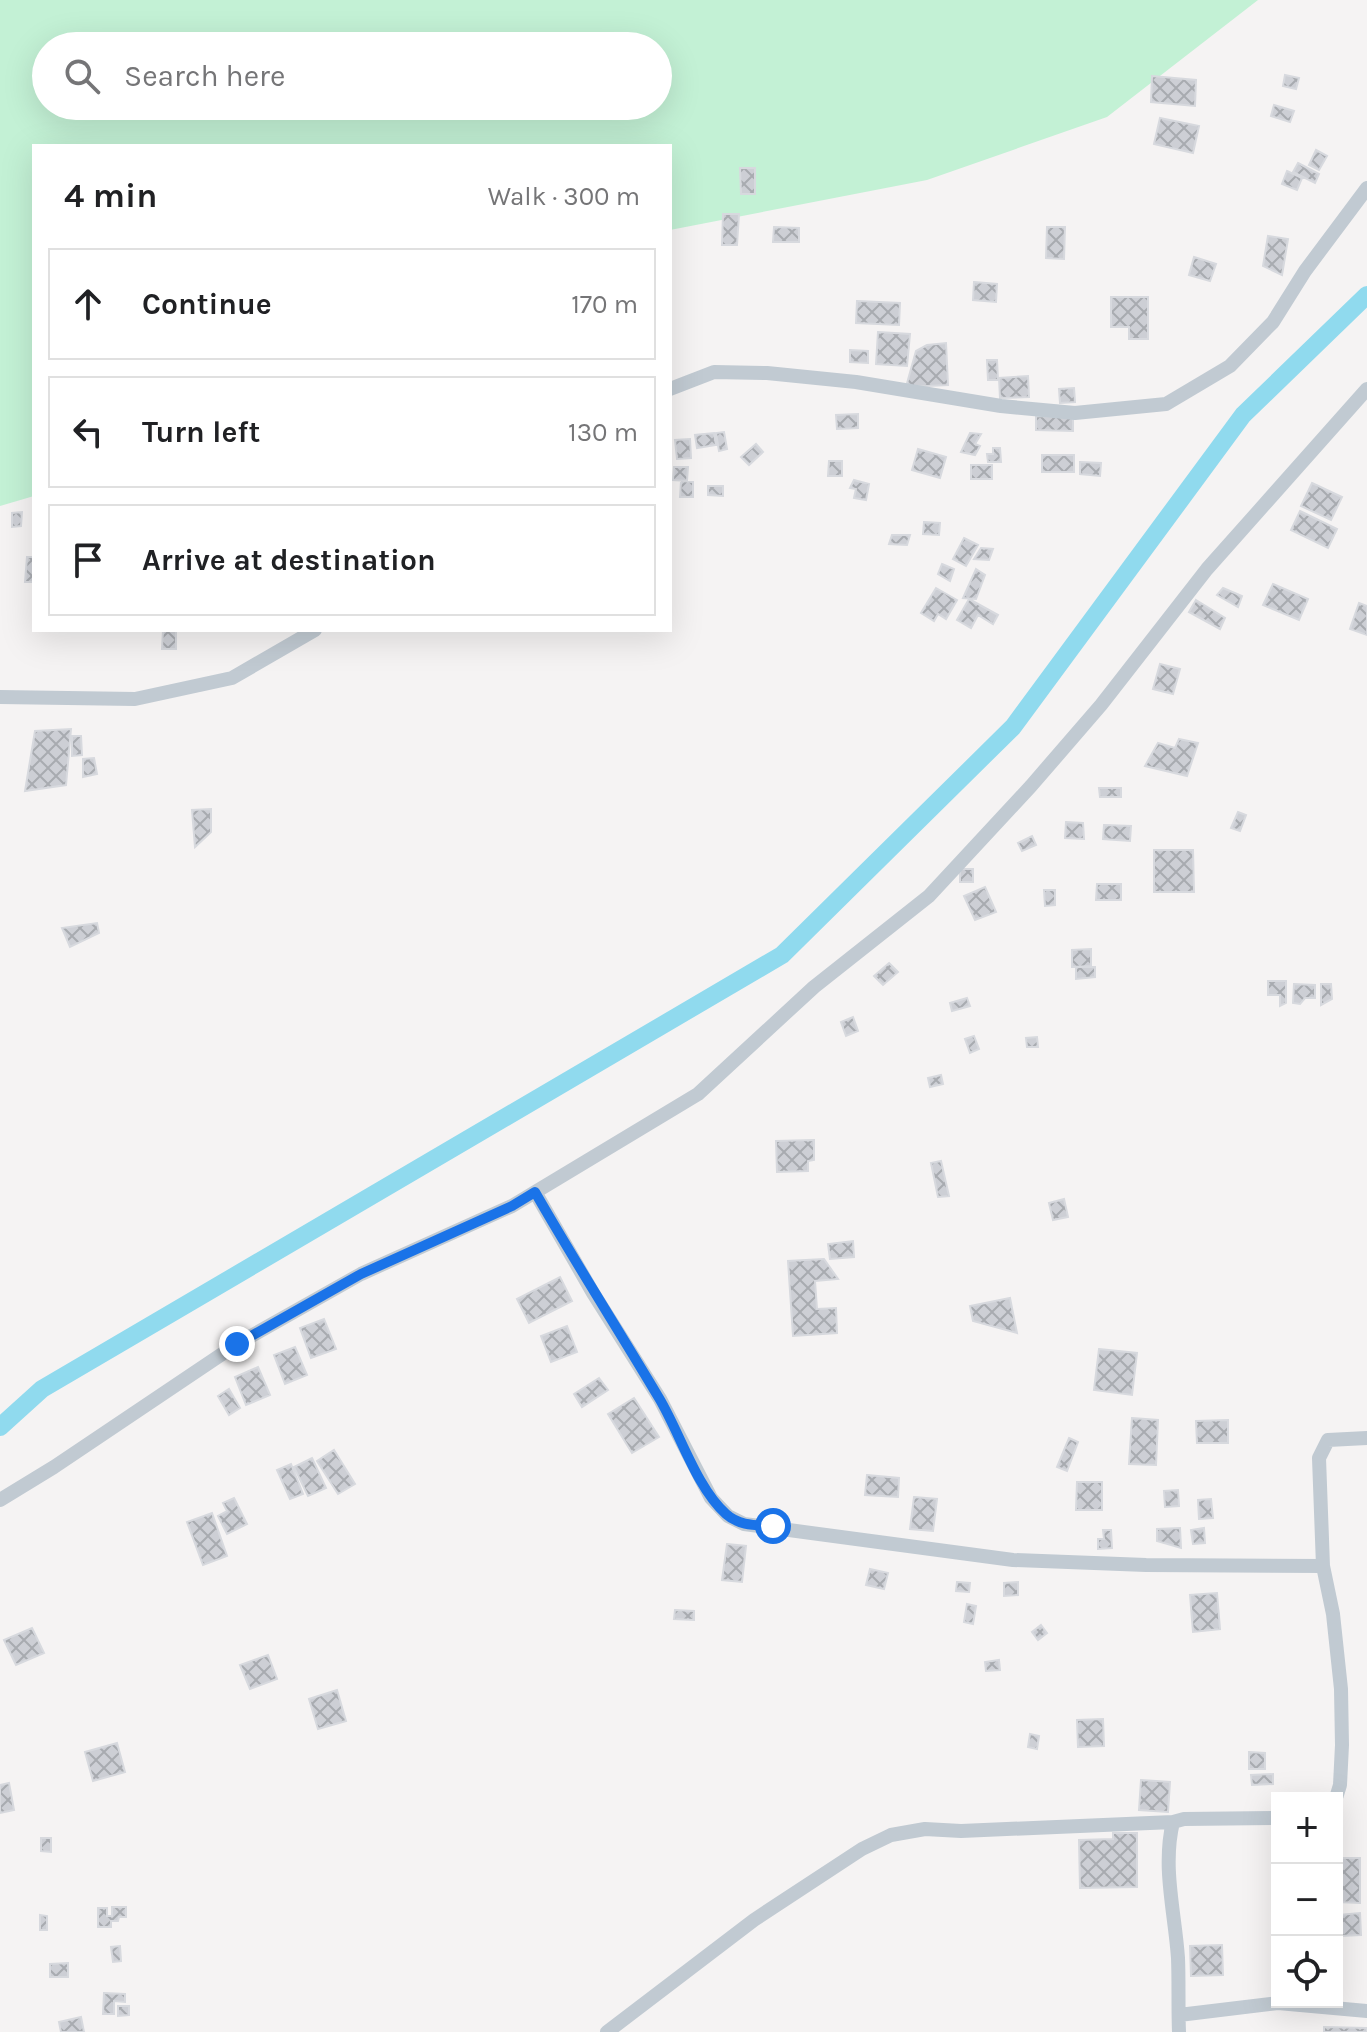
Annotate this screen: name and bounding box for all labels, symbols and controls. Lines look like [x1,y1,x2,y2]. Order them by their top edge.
search box [32,32,672,120]
icon: search [60,54,104,98]
text: Search here [124,58,285,94]
text: 4 min [64,176,157,216]
text: Walk · 300 m [488,181,640,212]
icon: ahead [66,282,110,326]
text: Continue [142,286,272,322]
text: 170 m [571,289,638,320]
icon: left [66,410,110,454]
text: Turn left [142,414,260,450]
text: 130 m [568,417,638,448]
icon: arrive [66,538,110,582]
text: Arrive at destination [142,542,436,578]
route end [219,1326,255,1362]
route start [755,1508,791,1544]
map controls [1271,1792,1343,2008]
button: + [1271,1792,1343,1864]
button: − [1271,1864,1343,1936]
button: locate [1271,1936,1343,2008]

